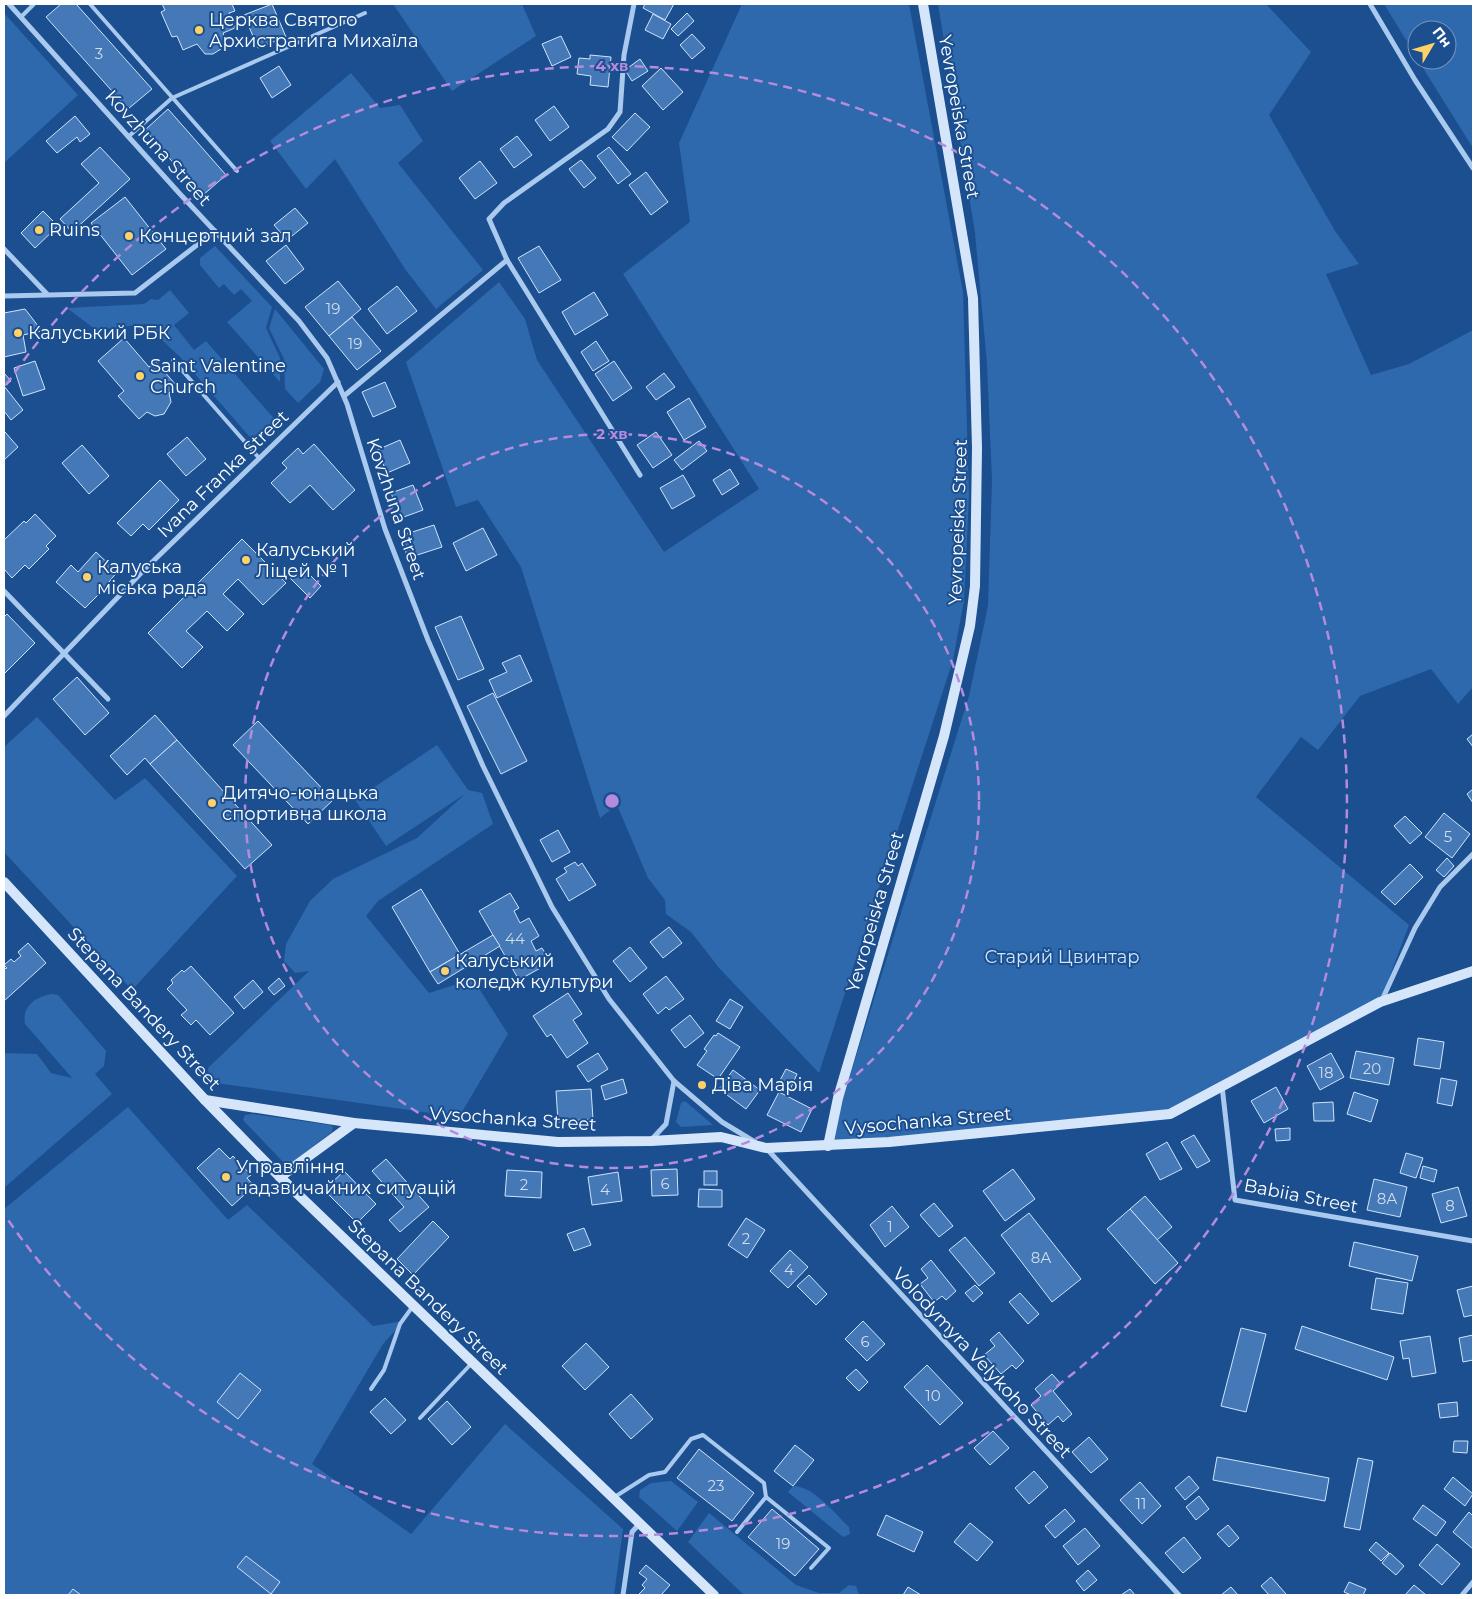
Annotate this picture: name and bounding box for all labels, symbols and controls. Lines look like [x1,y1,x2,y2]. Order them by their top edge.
place label: Церква Святого Архистратига Михаїла [209,9,418,52]
north arrow [1407,20,1457,70]
text: Пн [1429,23,1456,51]
marker: Церква Святого Архистратига Михаїла [193,24,205,36]
street label: Yevropeiska Street [934,33,984,201]
house number: 3 [95,44,103,63]
text: 4 хв [596,56,628,75]
street label: Kovzhuna Street [100,86,216,210]
place label: Ruins [49,219,100,241]
marker: Ruins [33,224,45,236]
place label: Концертний зал [139,225,292,247]
marker: Концертний зал [123,230,135,242]
house number: 19 [326,299,340,318]
place label: Калуський РБК [28,322,171,344]
marker: Калуський РБК [12,327,24,339]
house number: 19 [348,334,362,353]
place label: Saint Valentine Church [150,355,286,398]
marker: Saint Valentine Church [134,370,146,382]
street label: Ivana Franka Street [153,406,293,542]
text: 2 хв [596,424,628,443]
street label: Kovzhuna Street [361,435,431,583]
street label: Yevropeiska Street [944,439,972,605]
place label: Калуський Ліцей № 1 [256,539,355,582]
marker: Калуський Ліцей № 1 [240,554,252,566]
place label: Калуська міська рада [97,556,207,599]
marker: Калуська міська рада [81,571,93,583]
place label: Дитячо-юнацька спортивна школа [222,782,387,825]
centre of rings [603,792,621,810]
marker: Дитячо-юнацька спортивна школа [206,797,218,809]
house number: 5 [1444,827,1452,846]
street label: Yevropeiska Street [842,829,908,995]
street label: Stepana Bandery Street [63,923,225,1095]
house number: 44 [505,929,525,948]
park label: Старий Цвинтар [984,946,1140,968]
place label: Калуський коледж культури [455,950,614,993]
marker: Калуський коледж культури [439,965,451,977]
house number: 20 [1363,1059,1381,1078]
house number: 18 [1319,1063,1334,1082]
place label: Діва Марія [712,1074,813,1096]
marker: Діва Марія [696,1079,708,1091]
street label: Vysochanka Street [429,1102,597,1136]
street label: Vysochanka Street [844,1103,1012,1139]
place label: Управління надзвичайних ситуацій [236,1156,457,1199]
marker: Управління надзвичайних ситуацій [220,1171,232,1183]
house number: 6 [660,1174,670,1193]
street label: Babiia Street [1242,1174,1360,1218]
house number: 2 [520,1175,528,1194]
house number: 4 [600,1180,610,1199]
house number: 8А [1377,1189,1397,1208]
house number: 8 [1445,1196,1455,1215]
street label: Stepana Bandery Street [343,1215,513,1379]
house number: 1 [887,1217,893,1236]
house number: 2 [742,1229,750,1248]
house number: 8А [1031,1248,1051,1267]
house number: 4 [784,1260,794,1279]
street label: Volodymyra Velykoho Street [888,1263,1076,1463]
house number: 6 [860,1332,870,1351]
house number: 10 [925,1386,941,1405]
house number: 23 [708,1476,724,1495]
house number: 11 [1136,1494,1146,1513]
house number: 19 [776,1534,790,1553]

